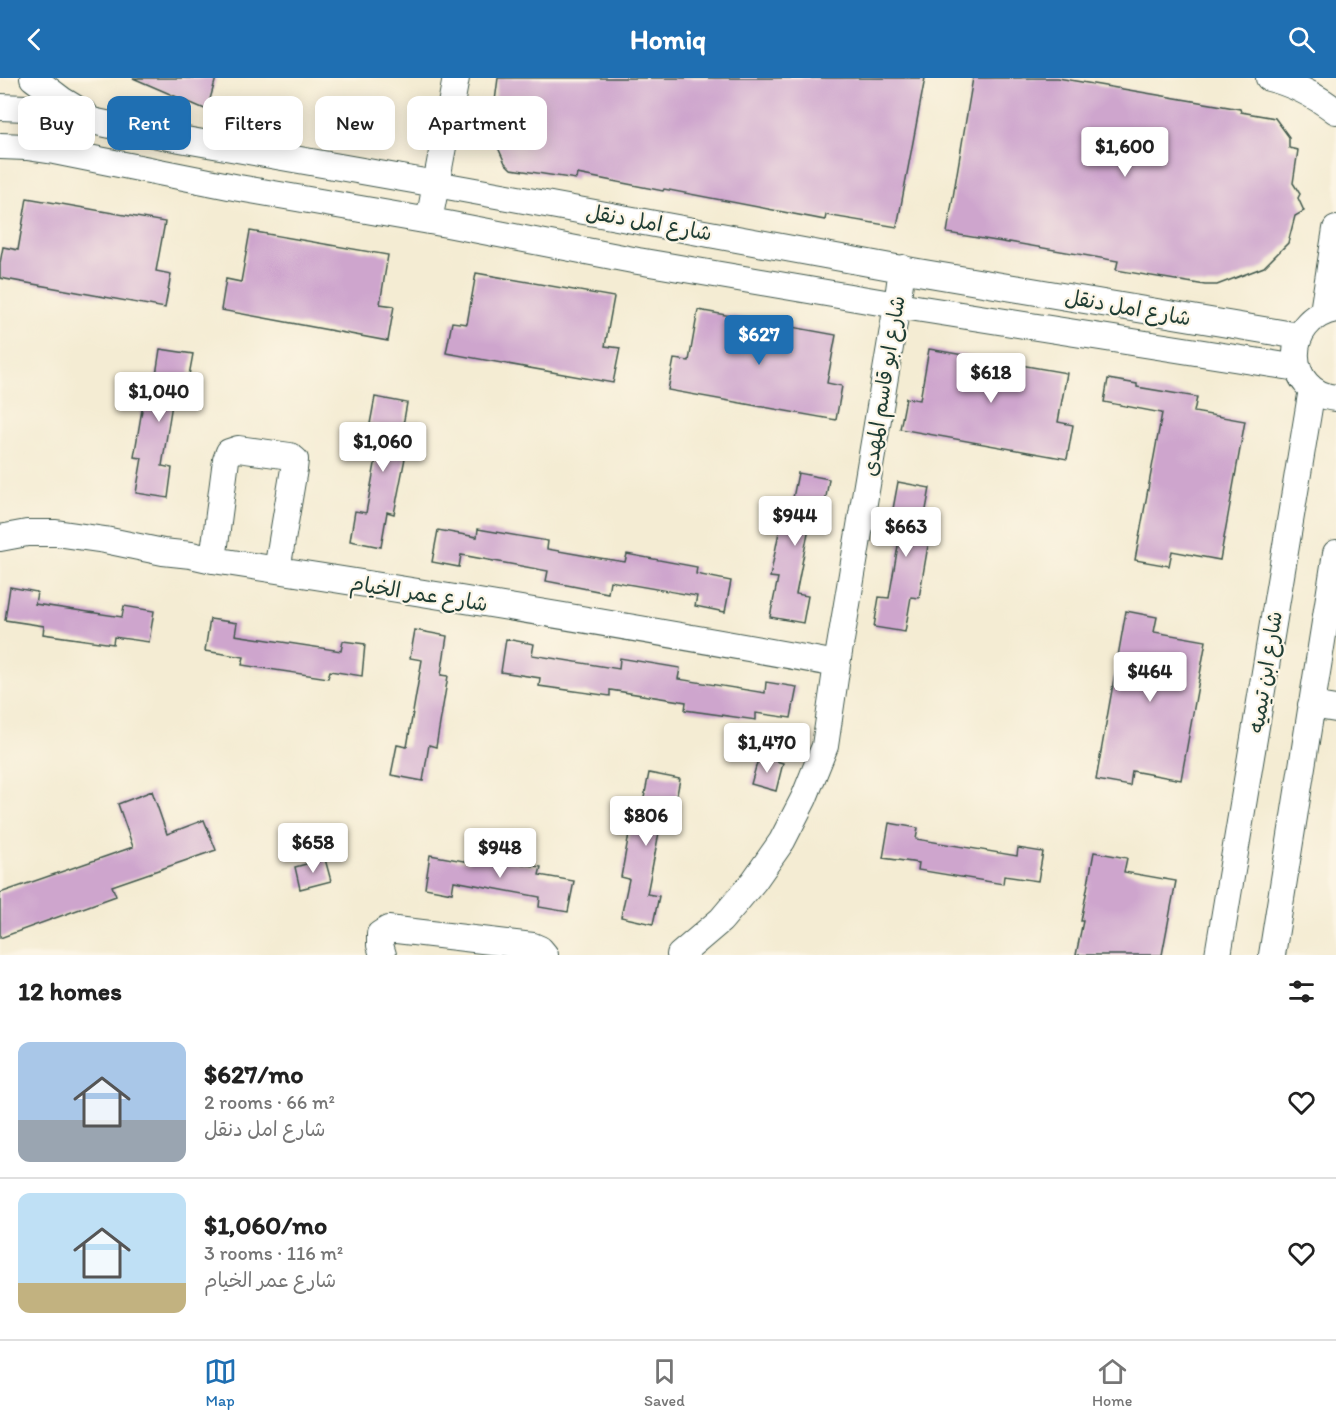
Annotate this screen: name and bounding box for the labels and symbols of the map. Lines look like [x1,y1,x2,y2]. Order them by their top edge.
pin: $1,600 [1076,127,1174,178]
street label: شارع امل دنقل [583,199,714,248]
street label: شارع امل دنقل [1062,284,1193,333]
street label: شارع ابو قاسم المهدى [856,294,914,479]
pin: $627 [723,315,795,366]
pin: $618 [955,353,1027,404]
pin: $1,040 [110,372,208,423]
pin: $1,060 [334,422,432,473]
pin: $944 [759,496,831,547]
pin: $663 [870,507,942,558]
street label: شارع عمر الخيام [348,570,490,620]
street label: شارع ابن تيميه [1243,609,1290,735]
pin: $464 [1114,652,1186,703]
pin: $1,470 [718,723,816,774]
pin: $806 [610,796,682,847]
pin: $658 [277,823,349,874]
pin: $948 [464,828,536,879]

